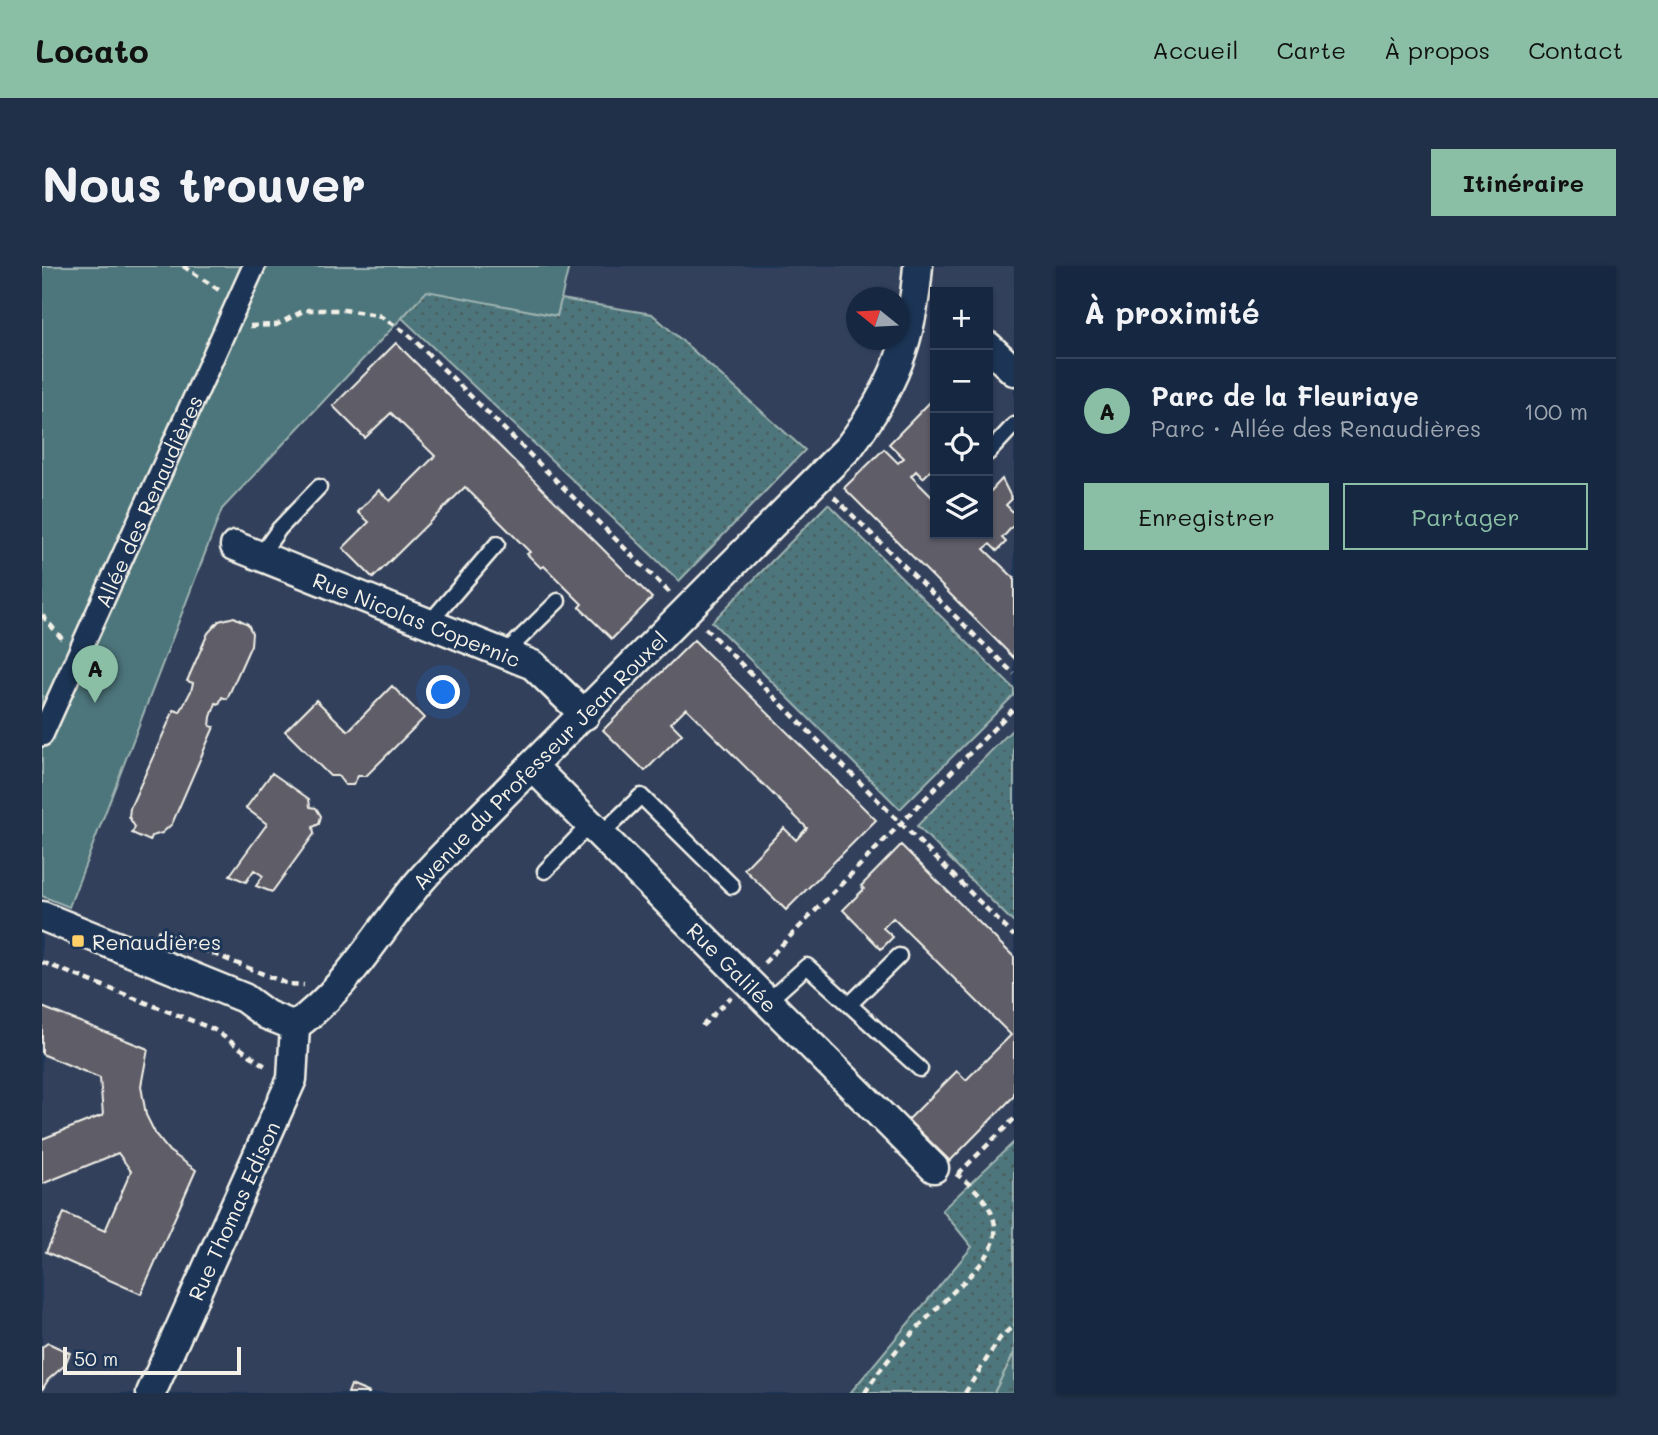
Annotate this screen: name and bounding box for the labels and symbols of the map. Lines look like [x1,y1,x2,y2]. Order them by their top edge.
north arrow [846,287,909,350]
street label: Allée des Renaudières [88,390,208,611]
street label: Rue Nicolas Copernic [309,565,525,672]
street label: Avenue du Professeur Jean Rouxel [406,625,673,895]
pin: A [72,645,118,703]
your location [426,675,460,709]
street label: Rue Galilée [682,916,784,1018]
place label: Renaudières [92,928,221,955]
marker: Renaudières [70,933,86,949]
street label: Rue Thomas Edison [181,1117,285,1304]
scale bar [63,1344,242,1376]

